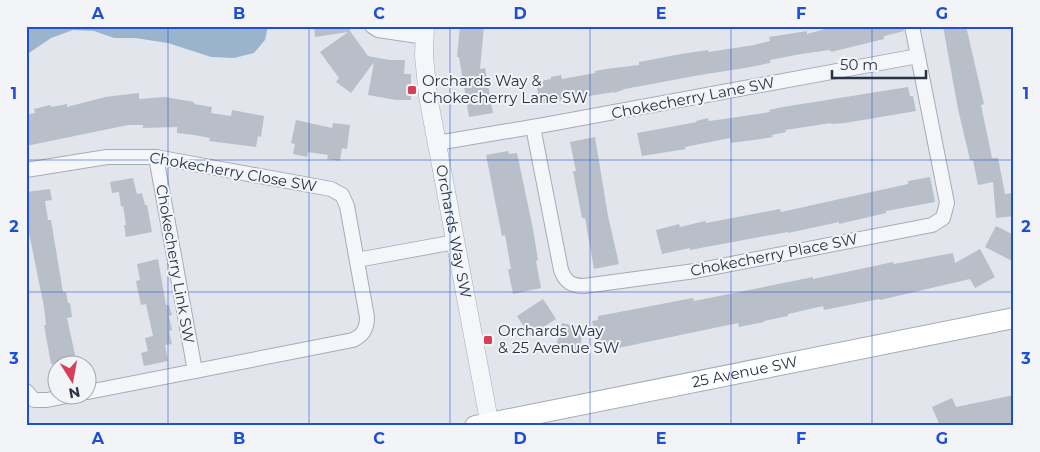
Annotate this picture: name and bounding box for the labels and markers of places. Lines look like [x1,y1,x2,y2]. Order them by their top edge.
place label: Orchards Way & Chokecherry Lane SW [422,71,588,107]
marker: Orchards Way & Chokecherry Lane SW [406,84,418,96]
place label: Orchards Way & 25 Avenue SW [498,321,620,357]
marker: Orchards Way & 25 Avenue SW [482,334,494,346]

